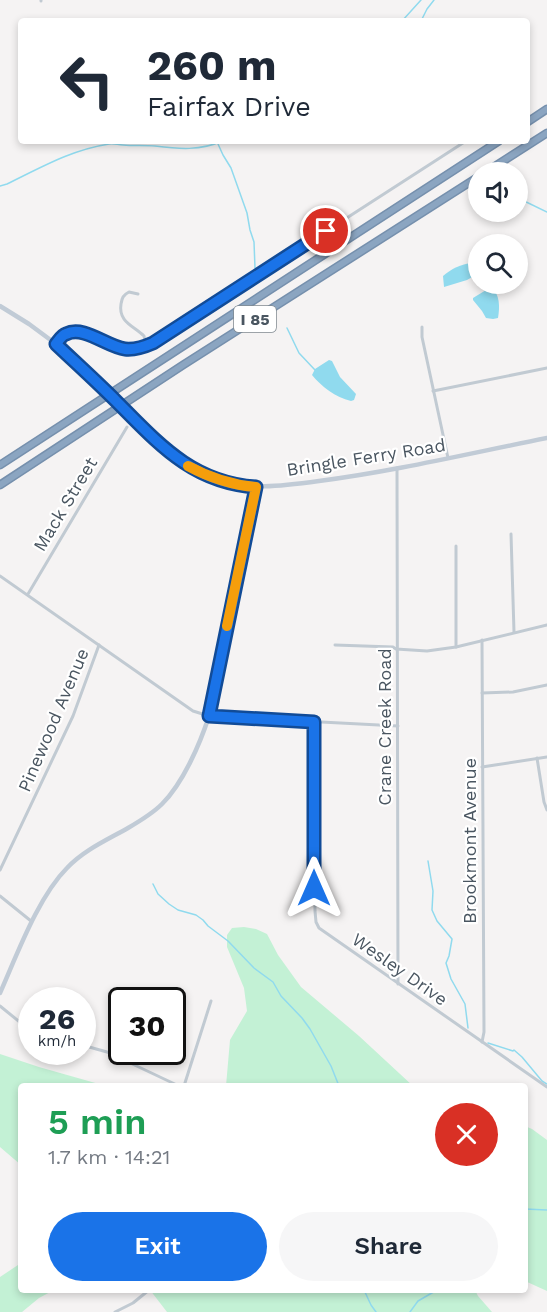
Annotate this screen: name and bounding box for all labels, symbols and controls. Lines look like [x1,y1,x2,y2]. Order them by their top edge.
text: 260 m [147,41,277,90]
icon: left [48,42,126,120]
text: Fairfax Drive [147,91,311,123]
map controls [468,162,528,294]
button: sound [468,162,528,222]
pin [300,205,351,256]
icon: arrive [309,214,342,247]
button: search [468,234,528,294]
road number: I 85 [234,306,276,332]
street label: Bringle Ferry Road [285,434,447,480]
street label: Mack Street [29,453,101,555]
street label: Pinewood Avenue [13,645,93,795]
street label: Crane Creek Road [374,648,395,806]
street label: Brookmont Avenue [459,758,480,924]
position arrow [282,856,346,920]
street label: Wesley Drive [348,928,452,1010]
speed limit sign: 30 [108,987,186,1065]
text: 26 [39,1001,75,1036]
text: km/h [38,1032,76,1050]
text: 5 min [48,1101,146,1143]
button: close [435,1103,498,1166]
text: 1.7 km · 14:21 [48,1145,170,1169]
button: Exit [48,1212,267,1281]
button: Share [279,1212,498,1281]

